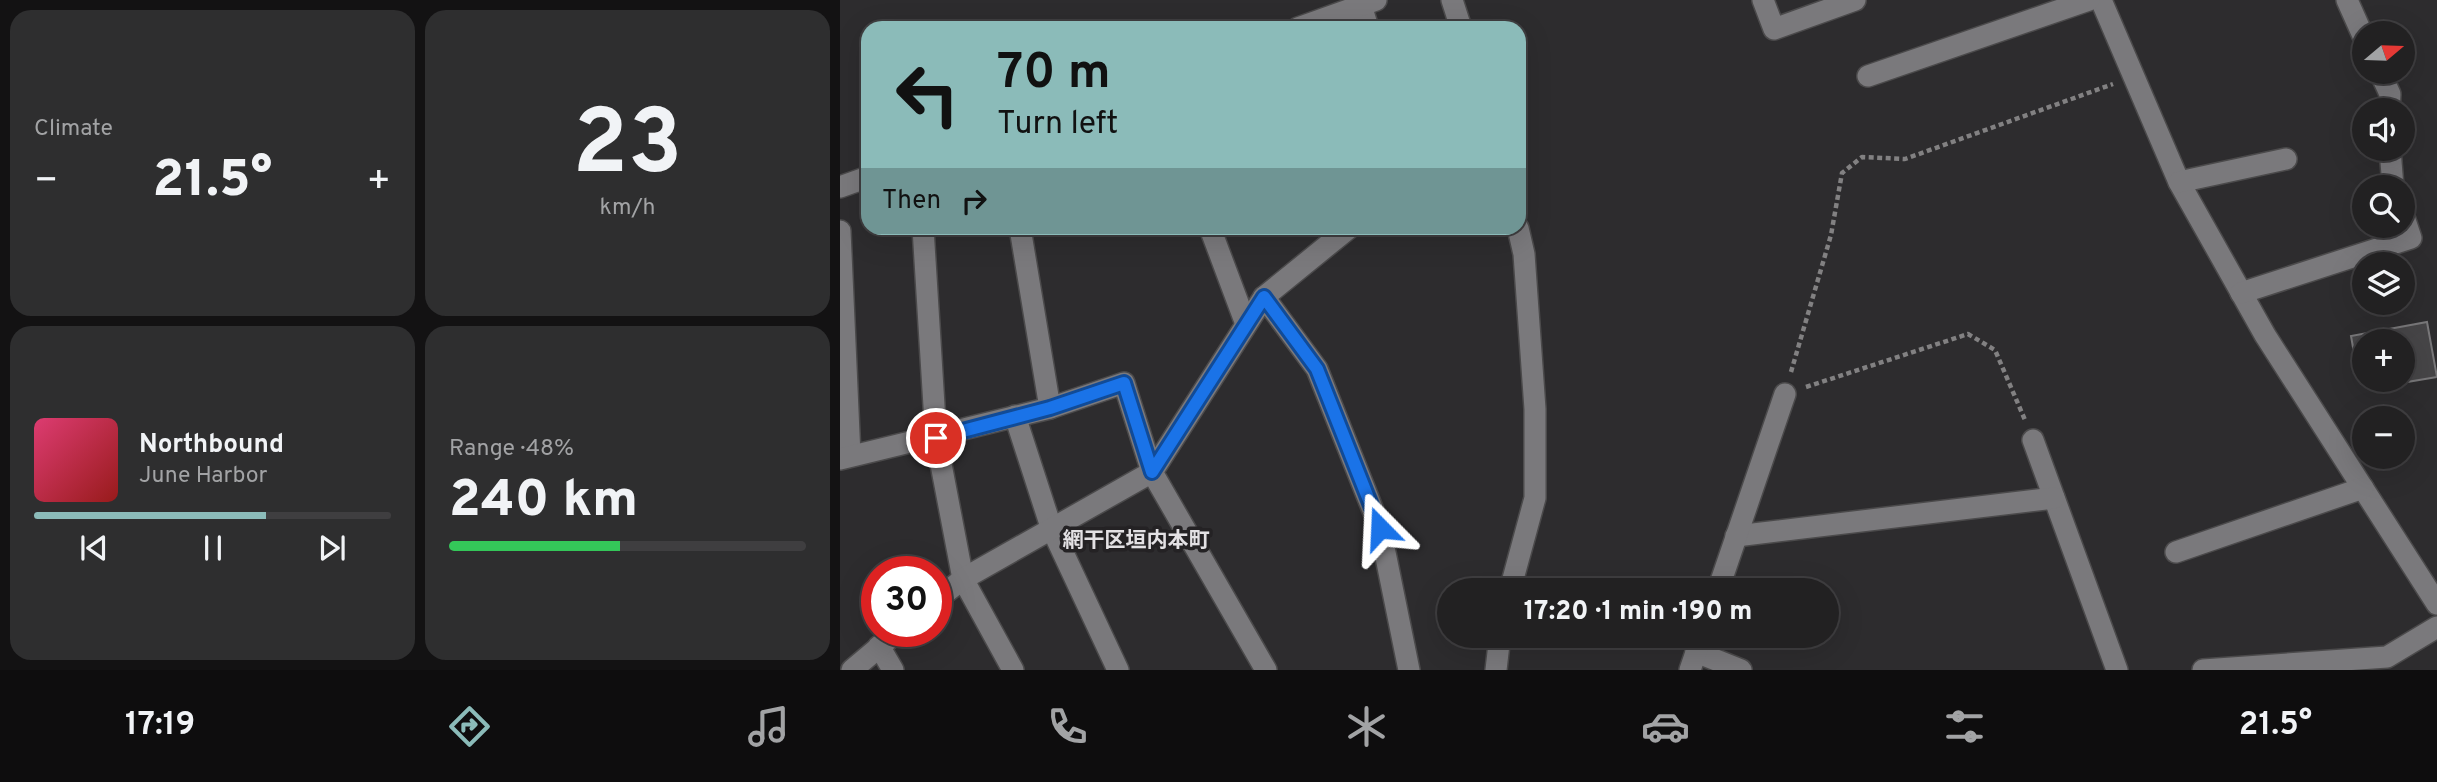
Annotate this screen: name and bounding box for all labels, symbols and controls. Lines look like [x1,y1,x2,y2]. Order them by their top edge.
north arrow [2352,21,2415,84]
map controls [2352,21,2415,469]
text: 70 m [997,44,1111,106]
icon: left [882,49,973,140]
text: 23 [572,91,683,206]
button: sound [2352,98,2415,161]
text: Turn left [997,105,1118,145]
text: Climate [34,115,113,144]
text: 21.5° [153,149,272,215]
text: − [34,158,59,207]
text: + [366,158,391,207]
button: search [2352,175,2415,238]
icon: right [955,182,993,220]
text: Then [882,185,941,218]
text: km/h [600,194,655,223]
button: layers [2352,252,2415,315]
button: + [2352,329,2415,392]
button: − [2352,406,2415,469]
pin [906,408,966,468]
icon: arrive [917,419,955,457]
text: Northbound [139,429,284,462]
text: Range · 48% [449,435,574,464]
text: June Harbor [139,462,267,491]
text: 240 km [449,469,638,535]
position arrow [1343,491,1417,565]
district label: 網干区垣内本町 [1063,528,1210,555]
icon: previous [75,529,113,567]
icon: pause [194,529,232,567]
icon: next [313,529,351,567]
speed limit sign: 30 [861,556,952,647]
text: 17:20 · 1 min · 190 m [1524,596,1752,629]
icon: directions [445,702,494,751]
icon: music [744,702,793,751]
icon: phone [1043,702,1092,751]
icon: climate [1342,702,1391,751]
icon: car [1641,702,1690,751]
icon: filters [1940,702,1989,751]
text: 17:19 [125,706,195,746]
text: 21.5° [2239,706,2312,746]

